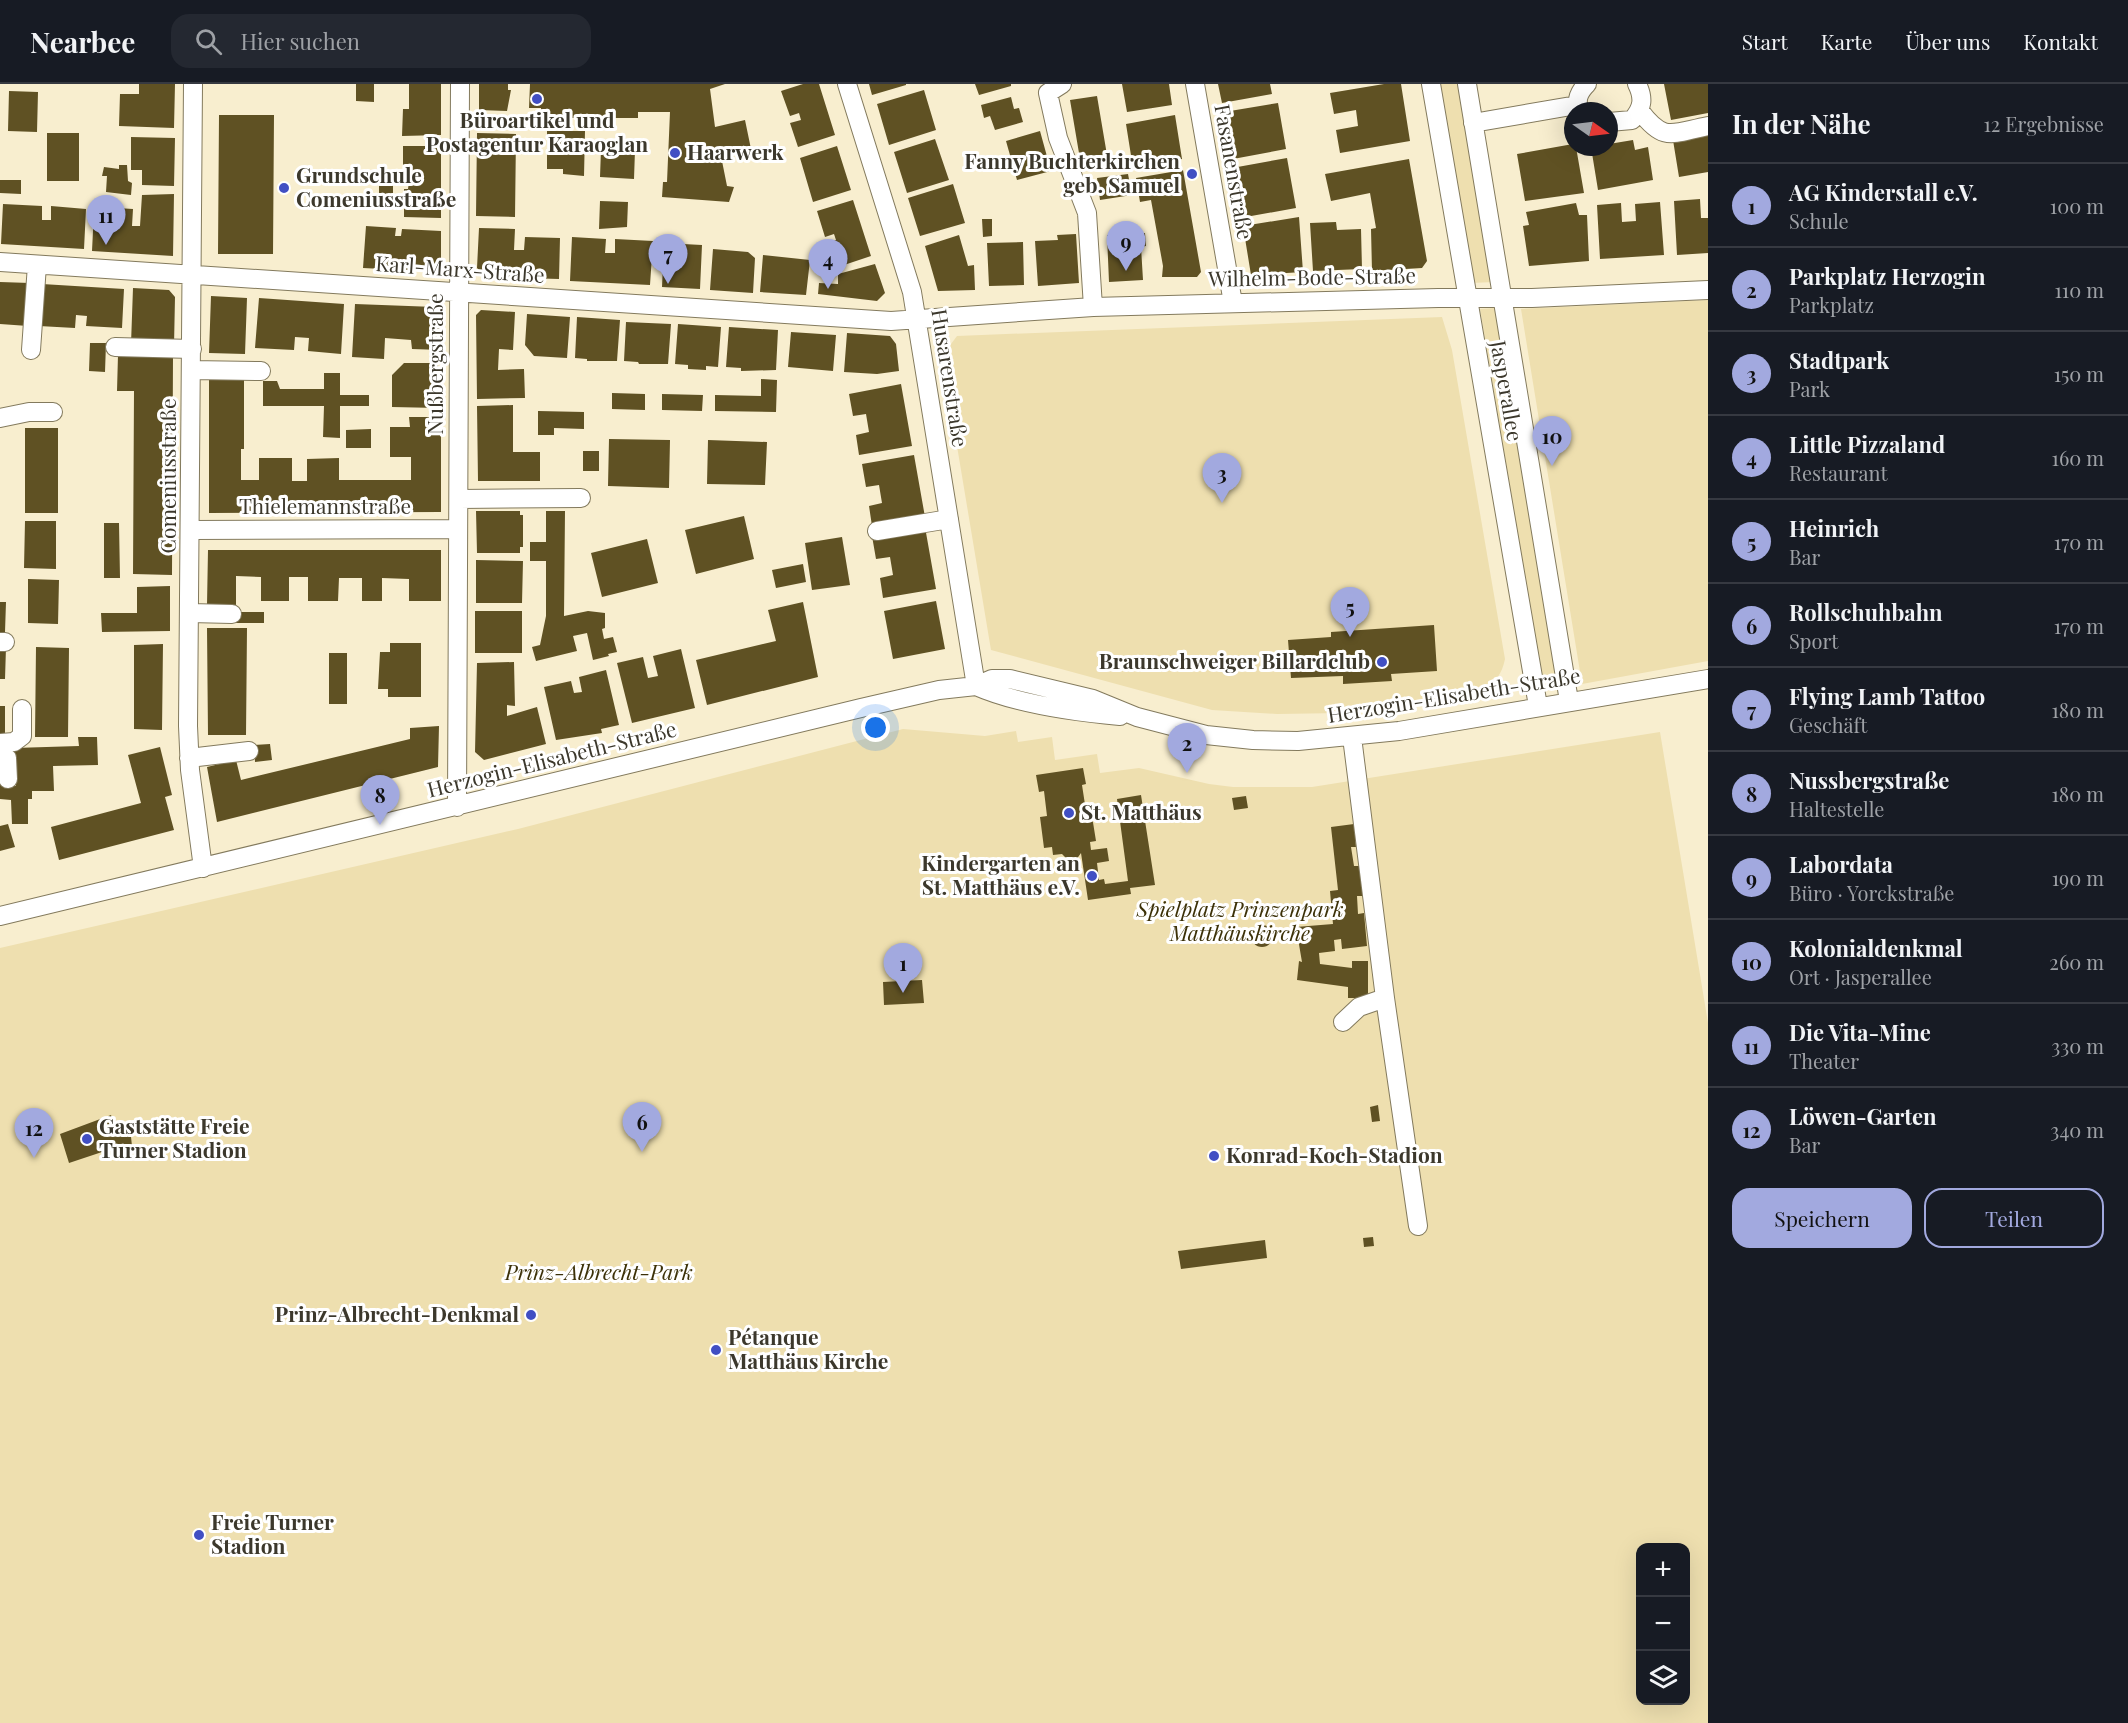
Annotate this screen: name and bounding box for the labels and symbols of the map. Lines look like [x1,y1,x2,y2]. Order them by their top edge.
marker: Büroartikel und Postagentur Karaoglan [530,92,544,106]
street label: Fasanenstraße [1209,102,1261,242]
north arrow [1564,102,1618,156]
place label: Büroartikel und Postagentur Karaoglan [426,105,648,157]
place label: Haarwerk [687,137,784,165]
marker: Haarwerk [668,146,682,160]
place label: Fanny Buchterkirchen geb. Samuel [964,146,1180,198]
place label: Grundschule Comeniusstraße [296,160,456,212]
marker: Fanny Buchterkirchen geb. Samuel [1185,167,1199,181]
marker: Grundschule Comeniusstraße [277,181,291,195]
pin: 11 [86,196,126,245]
pin: 9 [1106,222,1146,271]
pin: 7 [648,234,688,284]
pin: 4 [808,240,848,289]
street label: Karl-Marx-Straße [375,248,546,288]
street label: Wilhelm-Bode-Straße [1207,260,1416,292]
street label: Nußbergstraße [420,293,448,435]
street label: Husarenstraße [926,307,976,449]
street label: Jasperallee [1485,337,1531,443]
street label: Comeniusstraße [153,398,181,554]
pin: 10 [1532,416,1572,466]
pin: 3 [1202,454,1242,503]
street label: Thielemannstraße [239,491,411,519]
pin: 5 [1330,588,1370,637]
place label: Braunschweiger Billardclub [1099,646,1370,674]
marker: Braunschweiger Billardclub [1375,655,1389,669]
street label: Herzogin-Elisabeth-Straße [1325,660,1582,728]
your location [861,713,890,742]
street label: Herzogin-Elisabeth-Straße [424,714,679,803]
pin: 2 [1168,724,1206,773]
pin: 8 [360,776,400,825]
place label: St. Matthäus [1081,797,1202,825]
marker: St. Matthäus [1062,806,1076,820]
place label: Kindergarten an St. Matthäus e.V. [921,848,1080,900]
marker: Kindergarten an St. Matthäus e.V. [1085,869,1099,883]
park label: Spielplatz Prinzenpark Matthäuskirche [1136,894,1344,946]
pin: 1 [884,944,922,993]
pin: 6 [622,1102,662,1152]
pin: 12 [15,1108,54,1158]
place label: Gaststätte Freie Turner Stadion [99,1111,250,1163]
marker: Gaststätte Freie Turner Stadion [80,1132,94,1146]
place label: Konrad-Koch-Stadion [1226,1140,1443,1168]
marker: Konrad-Koch-Stadion [1207,1149,1221,1163]
park label: Prinz-Albrecht-Park [504,1257,693,1285]
place label: Prinz-Albrecht-Denkmal [275,1299,519,1327]
marker: Prinz-Albrecht-Denkmal [524,1308,538,1322]
place label: Pétanque Matthäus Kirche [728,1322,888,1374]
marker: Pétanque Matthäus Kirche [709,1343,723,1357]
place label: Freie Turner Stadion [211,1507,334,1559]
marker: Freie Turner Stadion [192,1528,206,1542]

